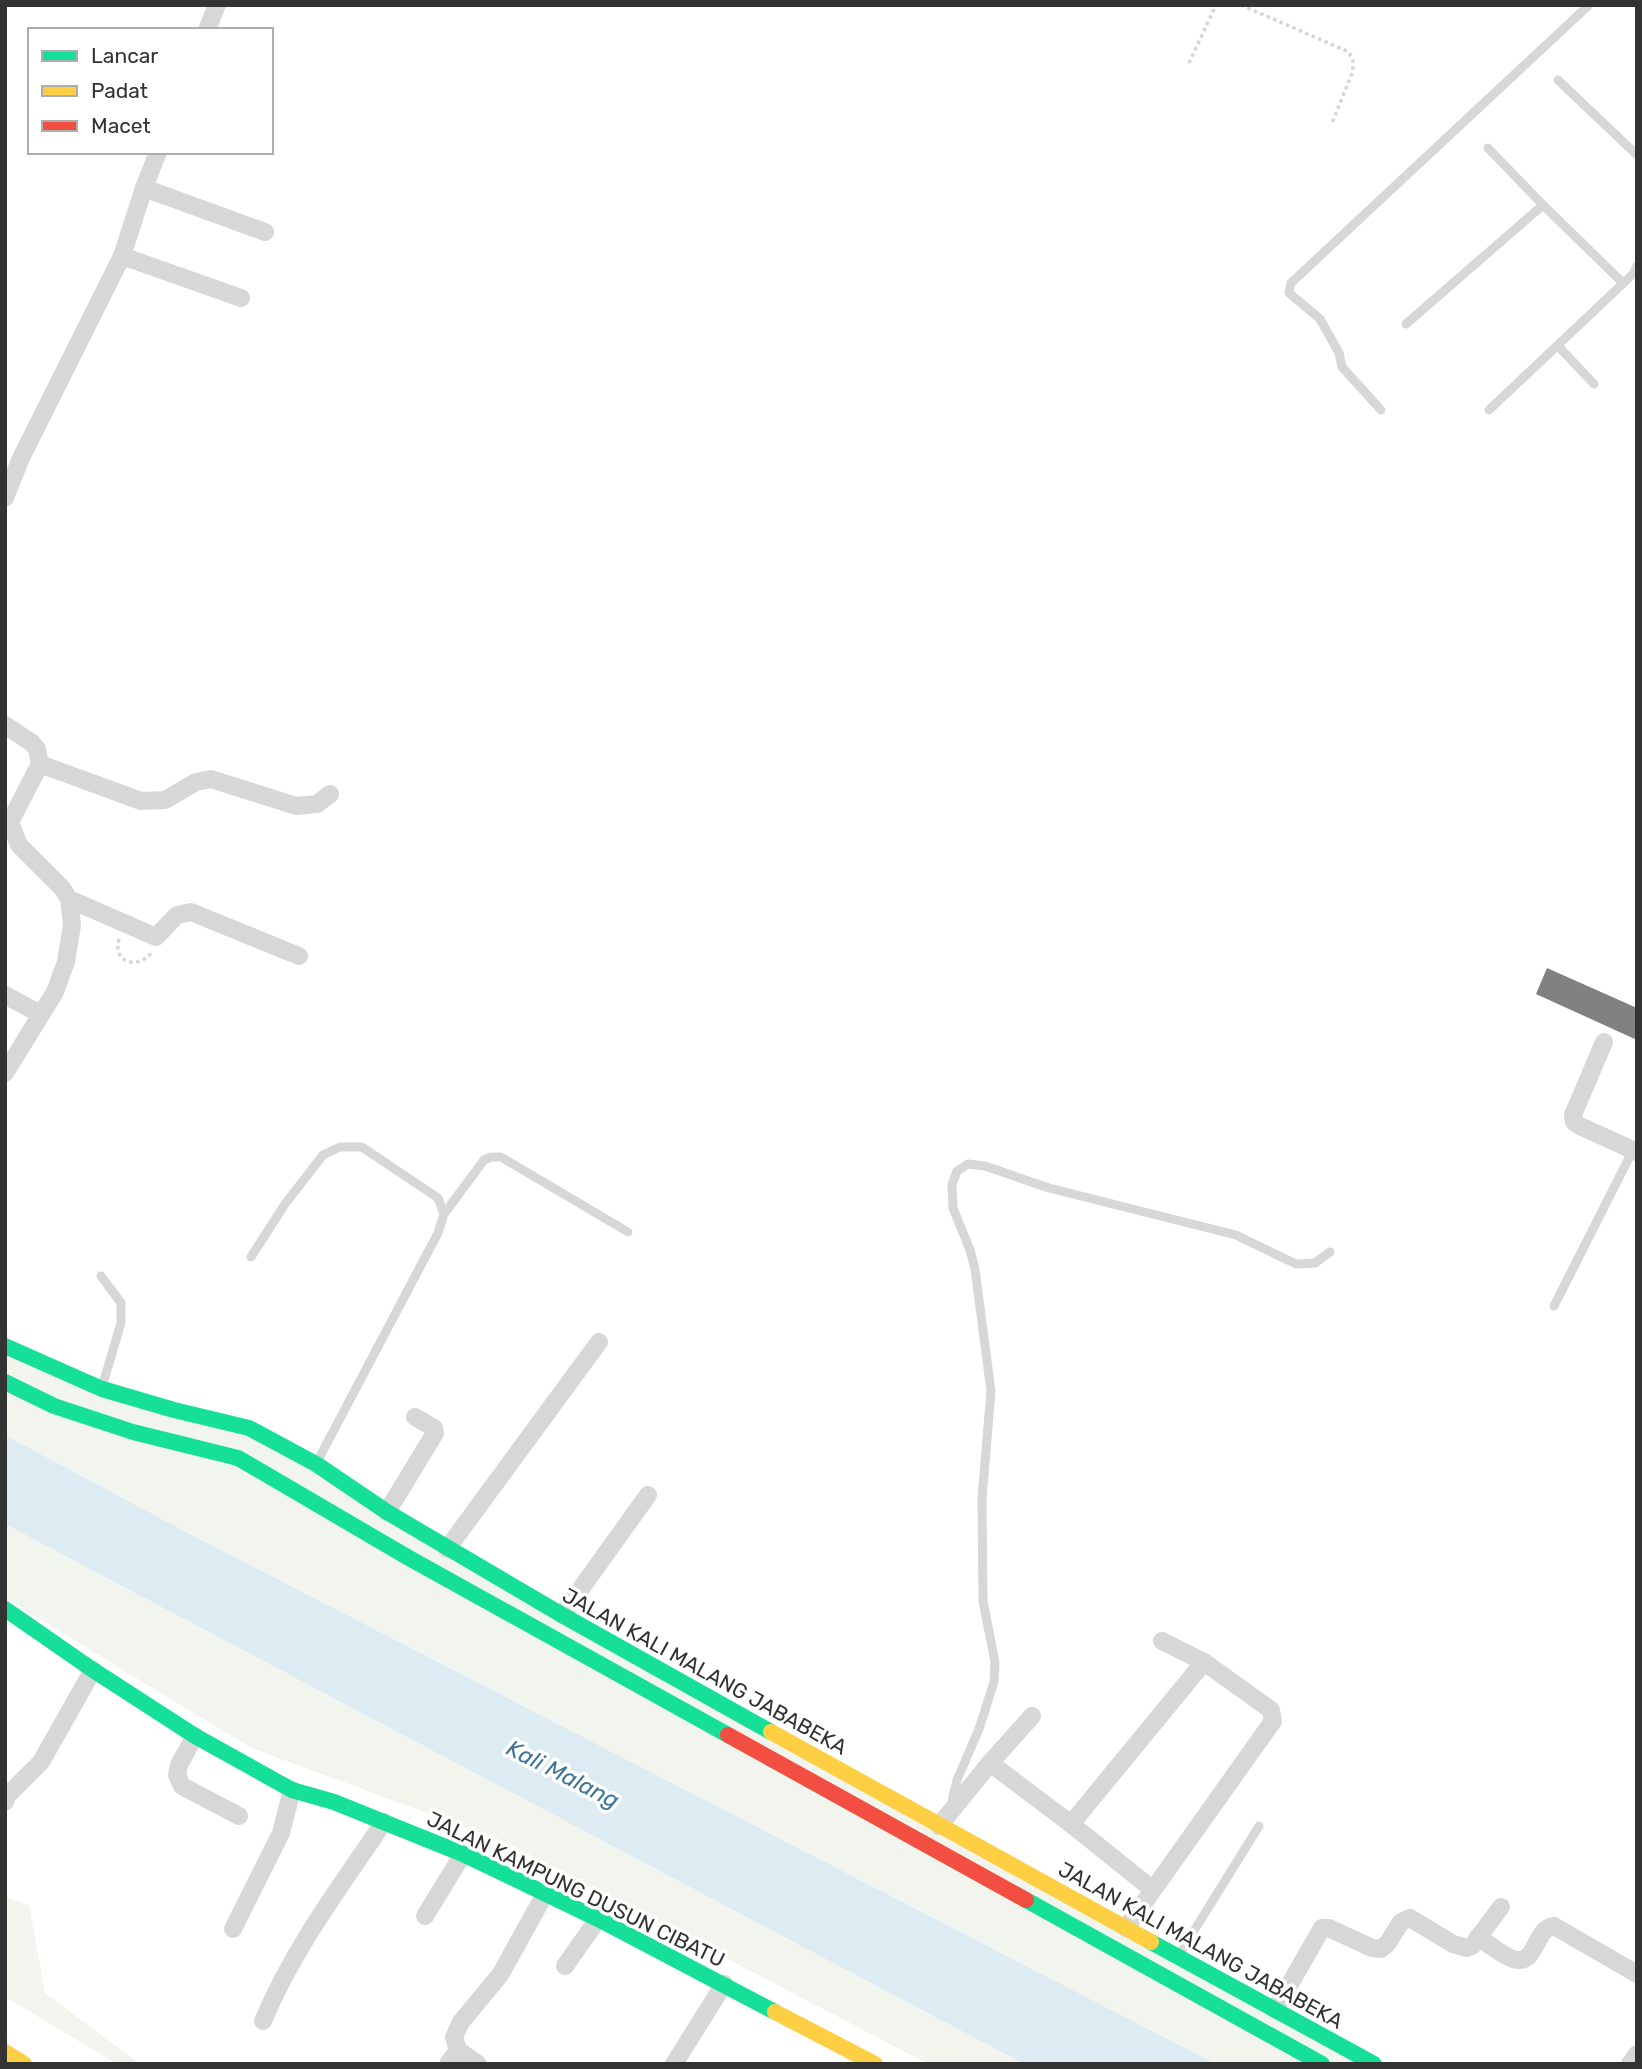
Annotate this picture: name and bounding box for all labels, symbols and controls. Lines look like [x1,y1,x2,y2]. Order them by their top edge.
legend [28,28,273,154]
text: Lancar [91,43,158,68]
text: Padat [91,78,148,103]
text: Macet [91,113,151,138]
street label: JALAN KALI MALANG JABABEKA [558,1582,852,1760]
water label: Kali Malang [502,1734,624,1814]
street label: JALAN KAMPUNG DUSUN CIBATU [423,1806,729,1972]
street label: JALAN KALI MALANG JABABEKA [1054,1856,1348,2034]

